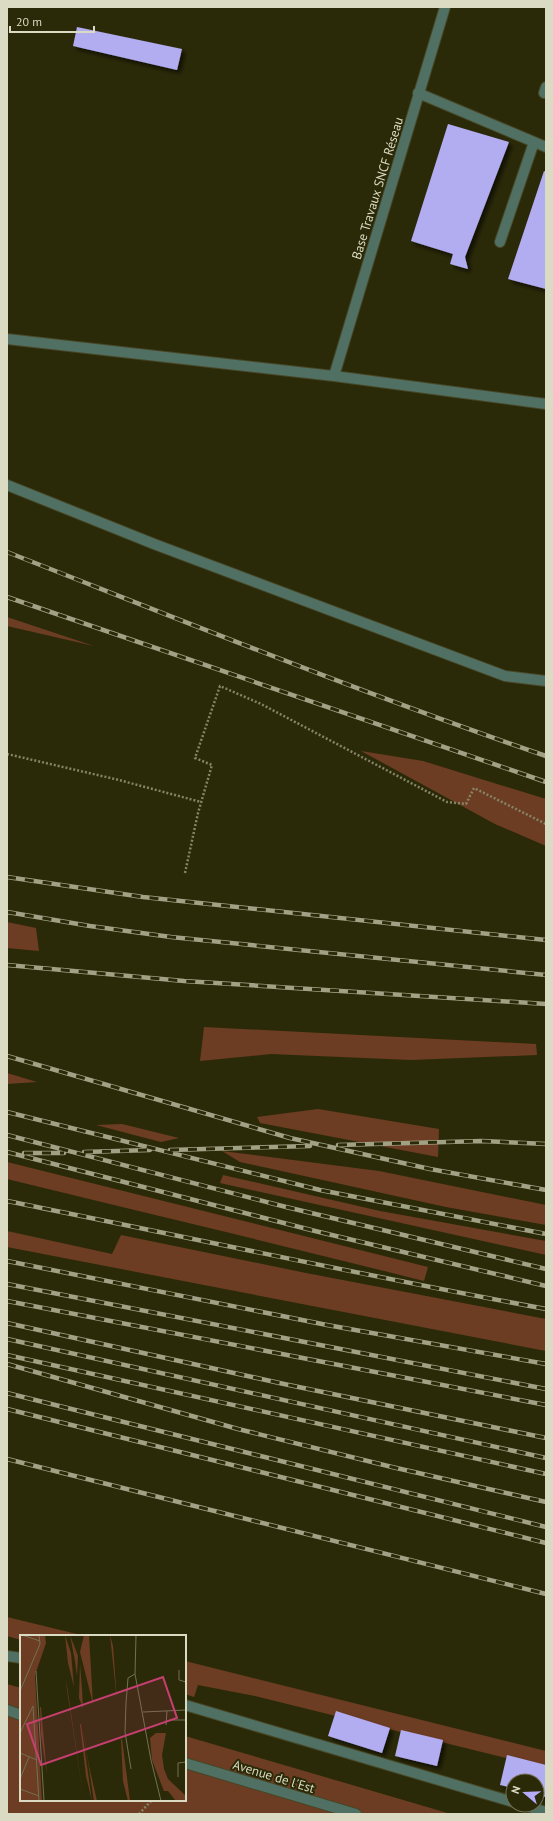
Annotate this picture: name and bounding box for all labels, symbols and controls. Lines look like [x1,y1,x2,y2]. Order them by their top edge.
scale bar [10,8,94,34]
text: 20 m [16,14,42,29]
street label: Base Travaux SNCF Réseau [348,115,407,261]
inset map [20,1635,186,1801]
street label: Avenue de l'Est [231,1756,317,1797]
north arrow [505,1773,545,1813]
text: N [508,1784,523,1795]

